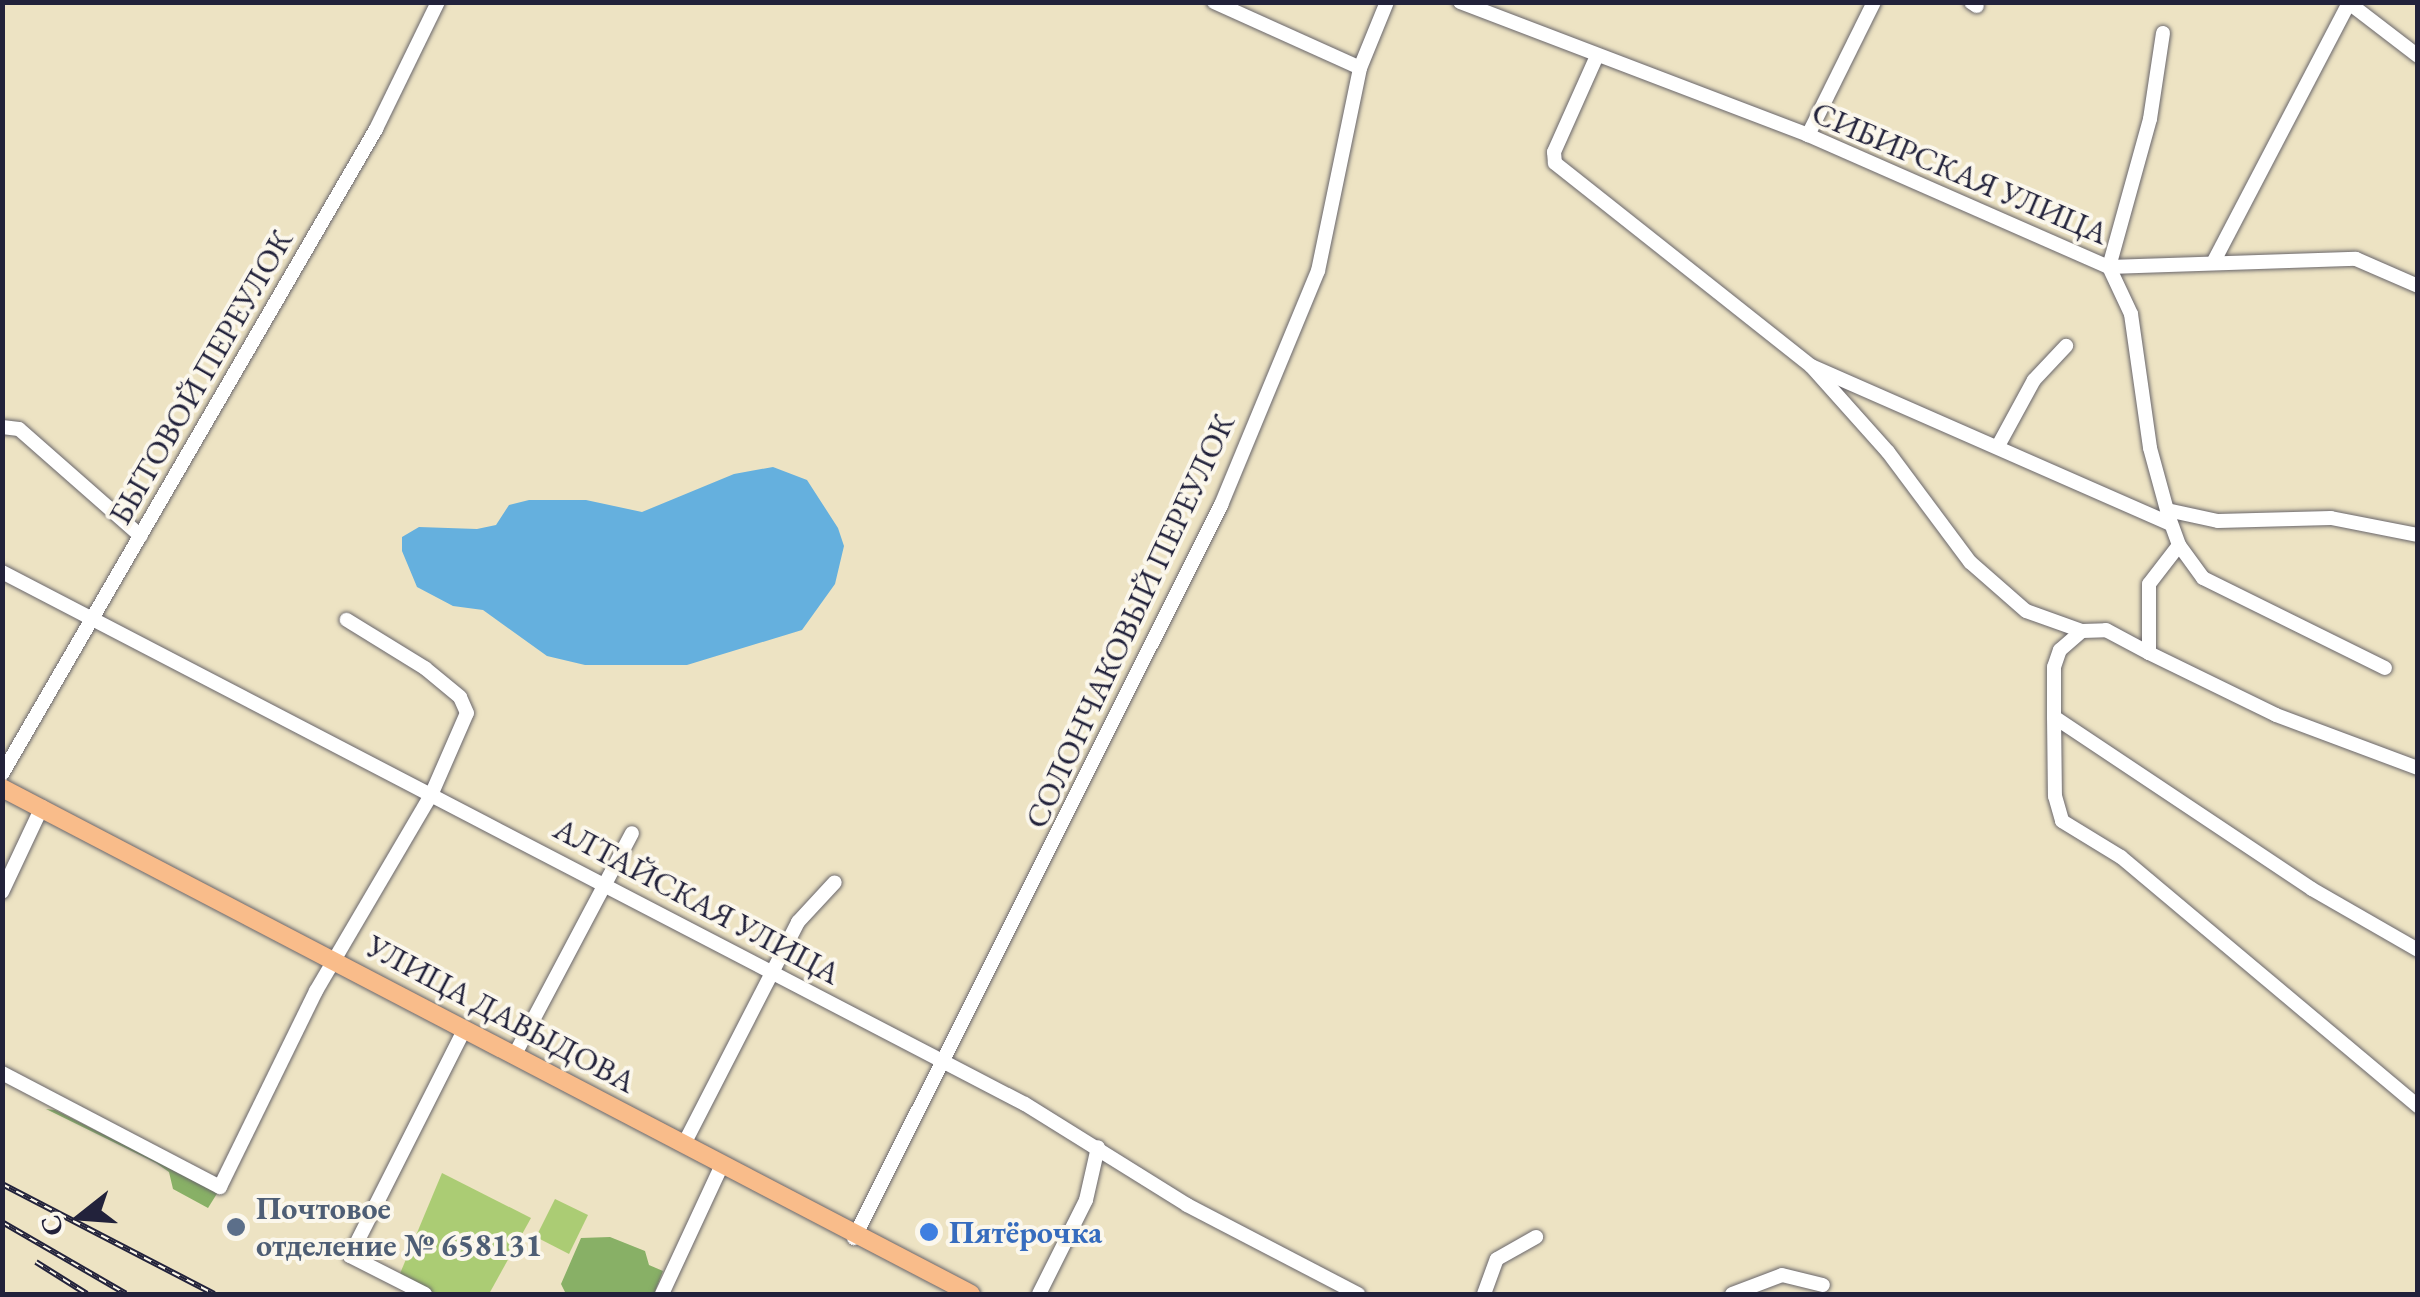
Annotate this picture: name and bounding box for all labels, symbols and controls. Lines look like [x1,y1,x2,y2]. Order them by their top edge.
street label: СИБИРСКАЯ УЛИЦА [1806,93,2114,253]
street label: БЫТОВОЙ ПЕРЕУЛОК [101,223,301,531]
street label: СОЛОНЧАКОВЫЙ ПЕРЕУЛОК [1017,408,1243,834]
street label: АЛТАЙСКАЯ УЛИЦА [547,809,847,993]
street label: УЛИЦА ДАВЫДОВА [360,927,642,1101]
north arrow [30,1167,130,1267]
place label: Почтовое отделение № 658131 [256,1190,542,1265]
text: С [31,1211,71,1241]
place label: Пятёрочка [949,1213,1102,1251]
marker: Почтовое отделение № 658131 [225,1216,247,1238]
marker: Пятёрочка [918,1221,940,1243]

